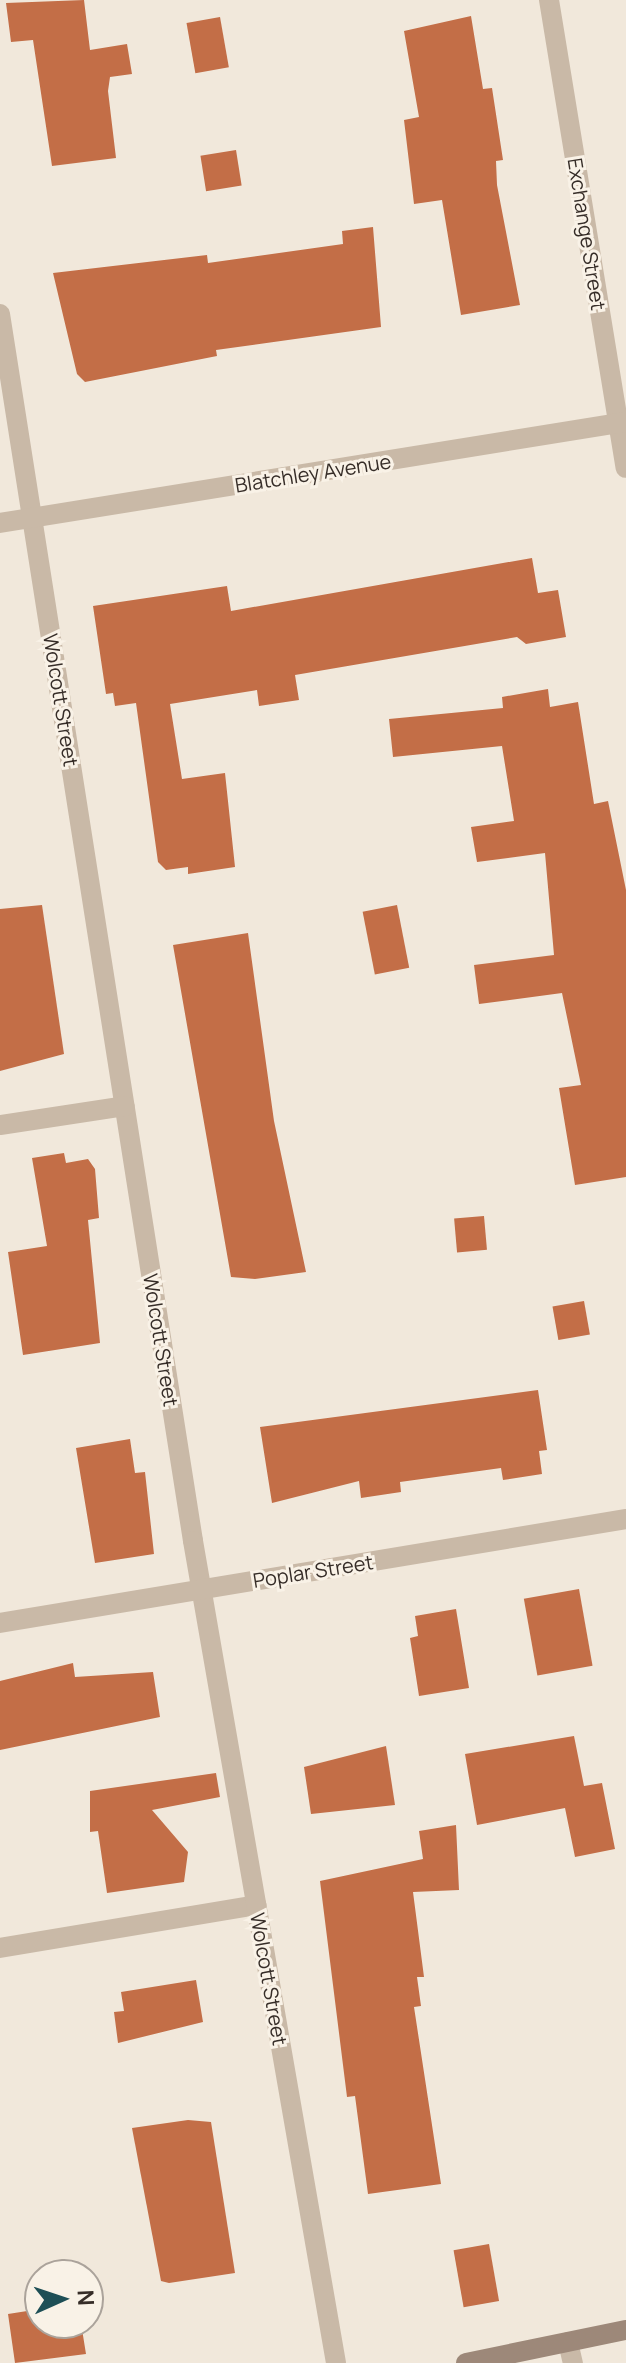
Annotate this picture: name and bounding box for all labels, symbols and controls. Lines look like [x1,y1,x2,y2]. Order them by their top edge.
street label: Exchange Street [563,156,611,312]
street label: Blatchley Avenue [233,449,393,497]
street label: Wolcott Street [39,632,83,768]
street label: Wolcott Street [139,1272,183,1408]
street label: Poplar Street [251,1550,375,1592]
street label: Wolcott Street [246,1911,292,2047]
north arrow [24,2259,104,2339]
text: N [71,2289,101,2307]

